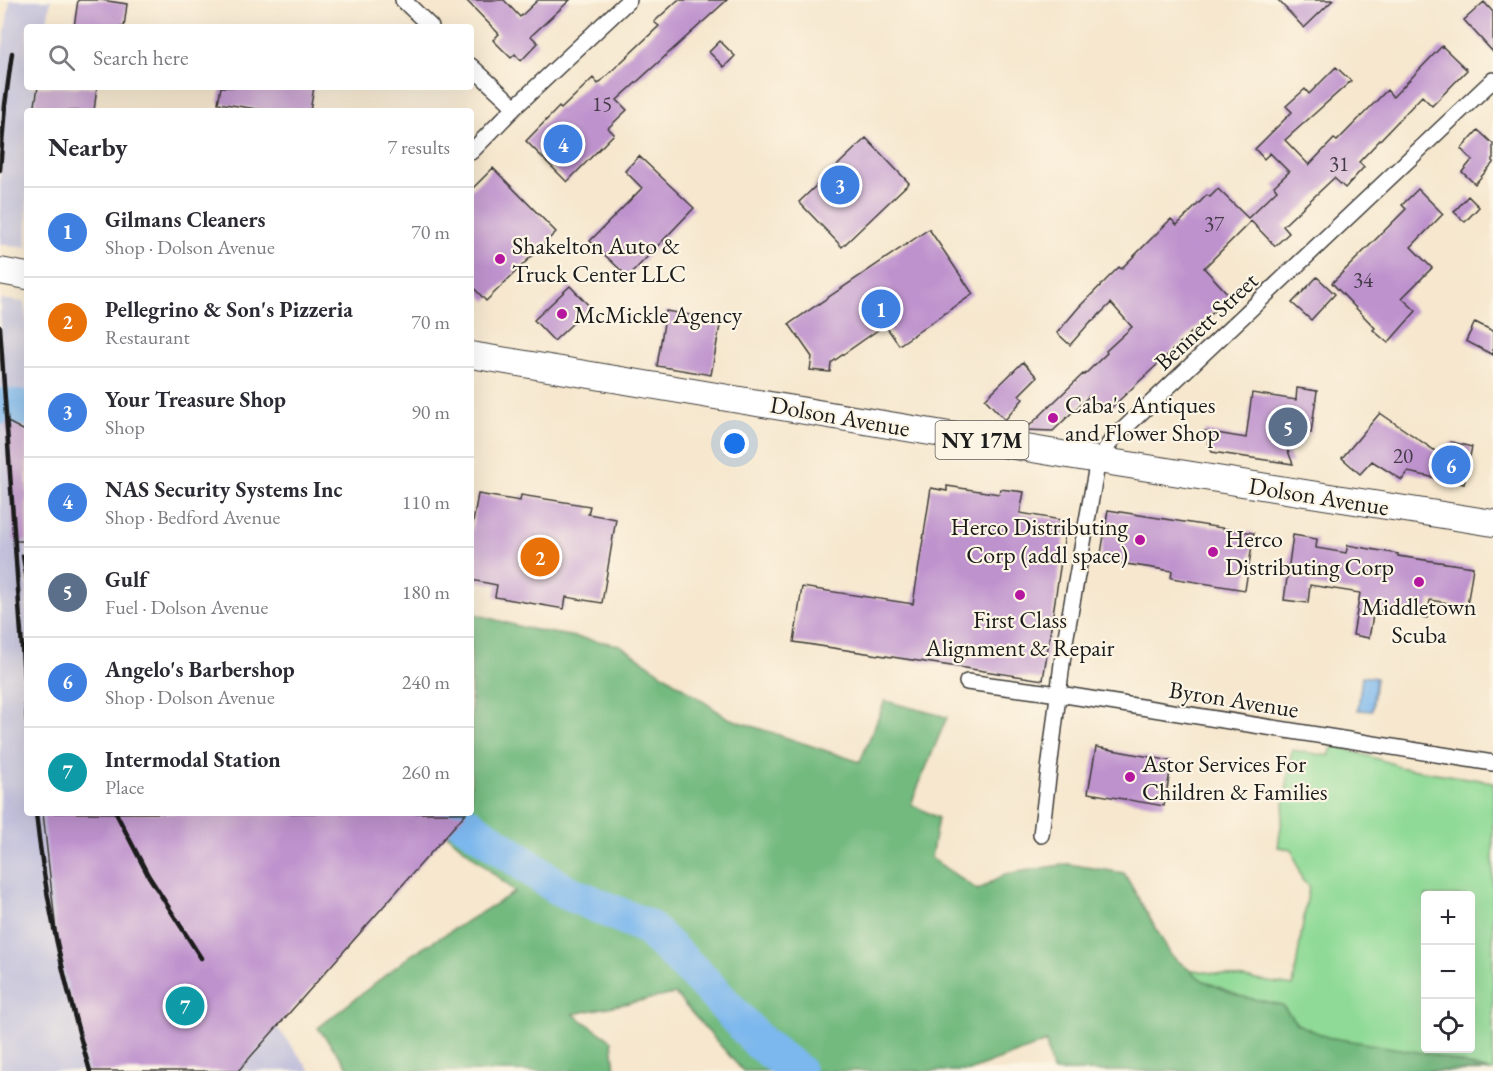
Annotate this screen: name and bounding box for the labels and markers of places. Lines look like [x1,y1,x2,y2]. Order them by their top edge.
pin: 4 [544,122,582,166]
pin: 3 [820,162,860,207]
place label: Shakelton Auto & Truck Center LLC [512,230,686,289]
marker: Shakelton Auto & Truck Center LLC [493,252,507,266]
pin: 1 [862,286,900,332]
place label: McMickle Agency [574,299,743,330]
marker: McMickle Agency [555,307,569,321]
place label: Caba's Antiques and Flower Shop [1065,389,1220,448]
pin: 5 [1268,404,1308,450]
marker: Caba's Antiques and Flower Shop [1046,411,1060,425]
pin: 6 [1432,442,1470,488]
place label: Herco Distributing Corp (addl space) [951,511,1129,570]
place label: Herco Distributing Corp [1225,523,1394,582]
marker: Herco Distributing Corp (addl space) [1133,533,1147,547]
pin: 2 [520,534,560,580]
marker: Herco Distributing Corp [1206,545,1220,559]
marker: Middletown Scuba [1412,575,1426,589]
marker: First Class Alignment & Repair [1013,588,1027,602]
place label: Middletown Scuba [1361,591,1477,650]
place label: First Class Alignment & Repair [924,604,1115,663]
place label: Astor Services For Children & Families [1141,748,1327,807]
marker: Astor Services For Children & Families [1123,770,1137,784]
pin: 7 [166,984,204,1028]

